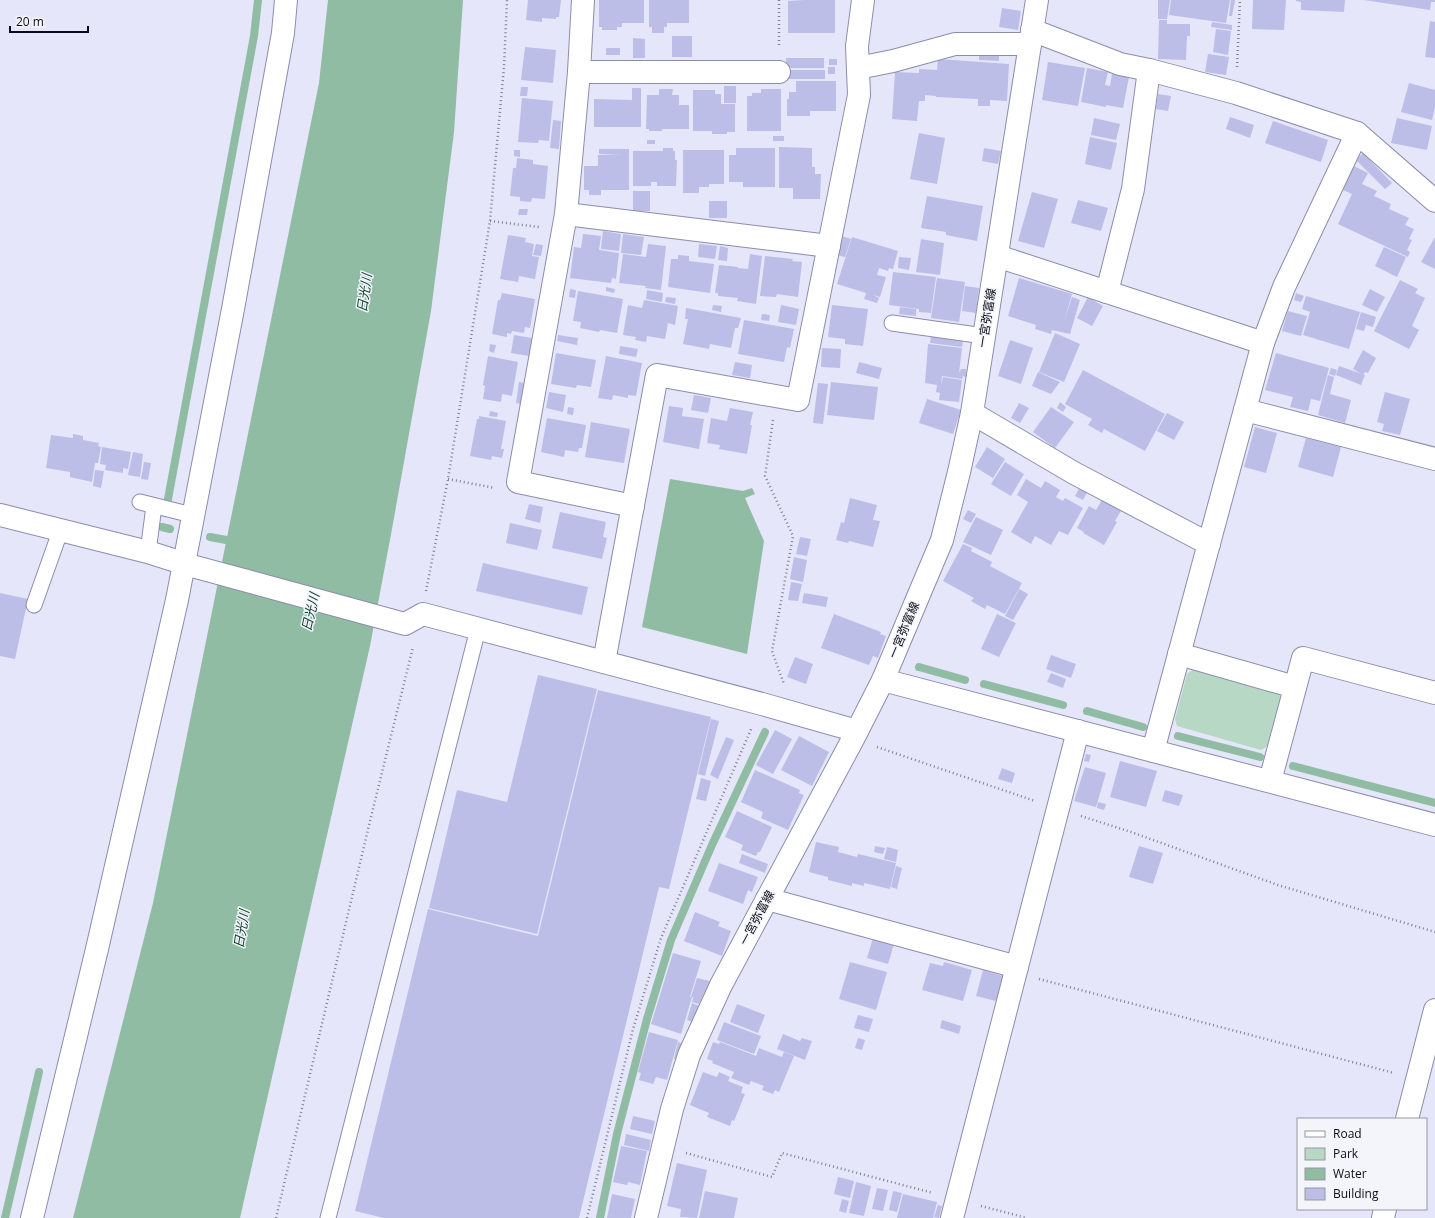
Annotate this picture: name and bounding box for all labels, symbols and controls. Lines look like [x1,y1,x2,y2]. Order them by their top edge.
scale bar [10,8,88,34]
text: 20 m [16,13,44,30]
water label: 日光川 [352,270,376,314]
street label: 一宮弥富線 [973,287,1000,349]
water label: 日光川 [297,589,324,633]
street label: 一宮弥富線 [884,599,923,661]
street label: 一宮弥富線 [735,887,778,948]
water label: 日光川 [229,906,253,950]
legend [1297,1118,1427,1210]
text: Road [1333,1125,1362,1142]
text: Park [1333,1145,1359,1162]
text: Water [1333,1165,1367,1182]
text: Building [1333,1185,1379,1202]

